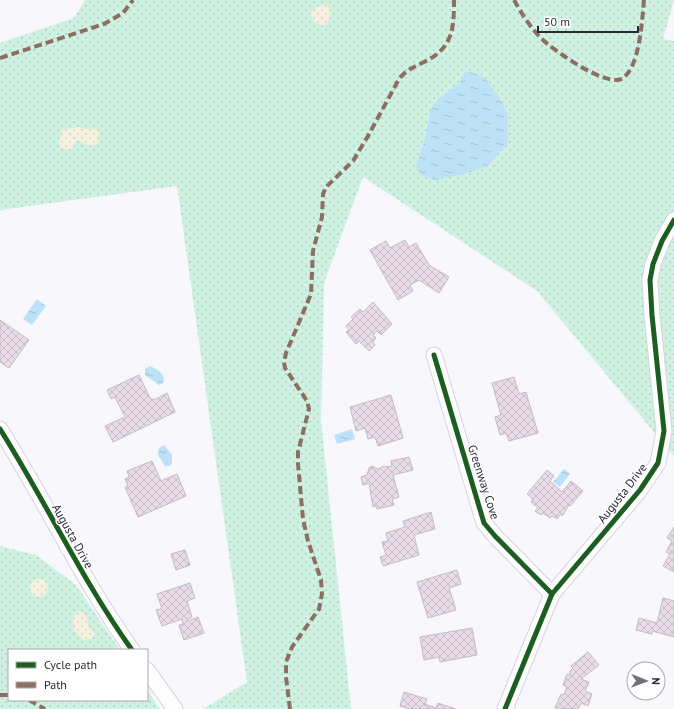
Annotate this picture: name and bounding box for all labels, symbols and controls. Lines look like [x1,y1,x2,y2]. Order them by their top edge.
scale bar [538,8,638,34]
text: 50 m [544,14,570,29]
street label: Greenway Cove [465,443,503,521]
street label: Augusta Drive [594,460,650,526]
street label: Augusta Drive [49,501,97,571]
legend [8,649,148,701]
text: Cycle path [44,657,97,672]
north arrow [626,661,666,701]
text: Path [44,677,67,692]
text: N [649,677,663,685]

